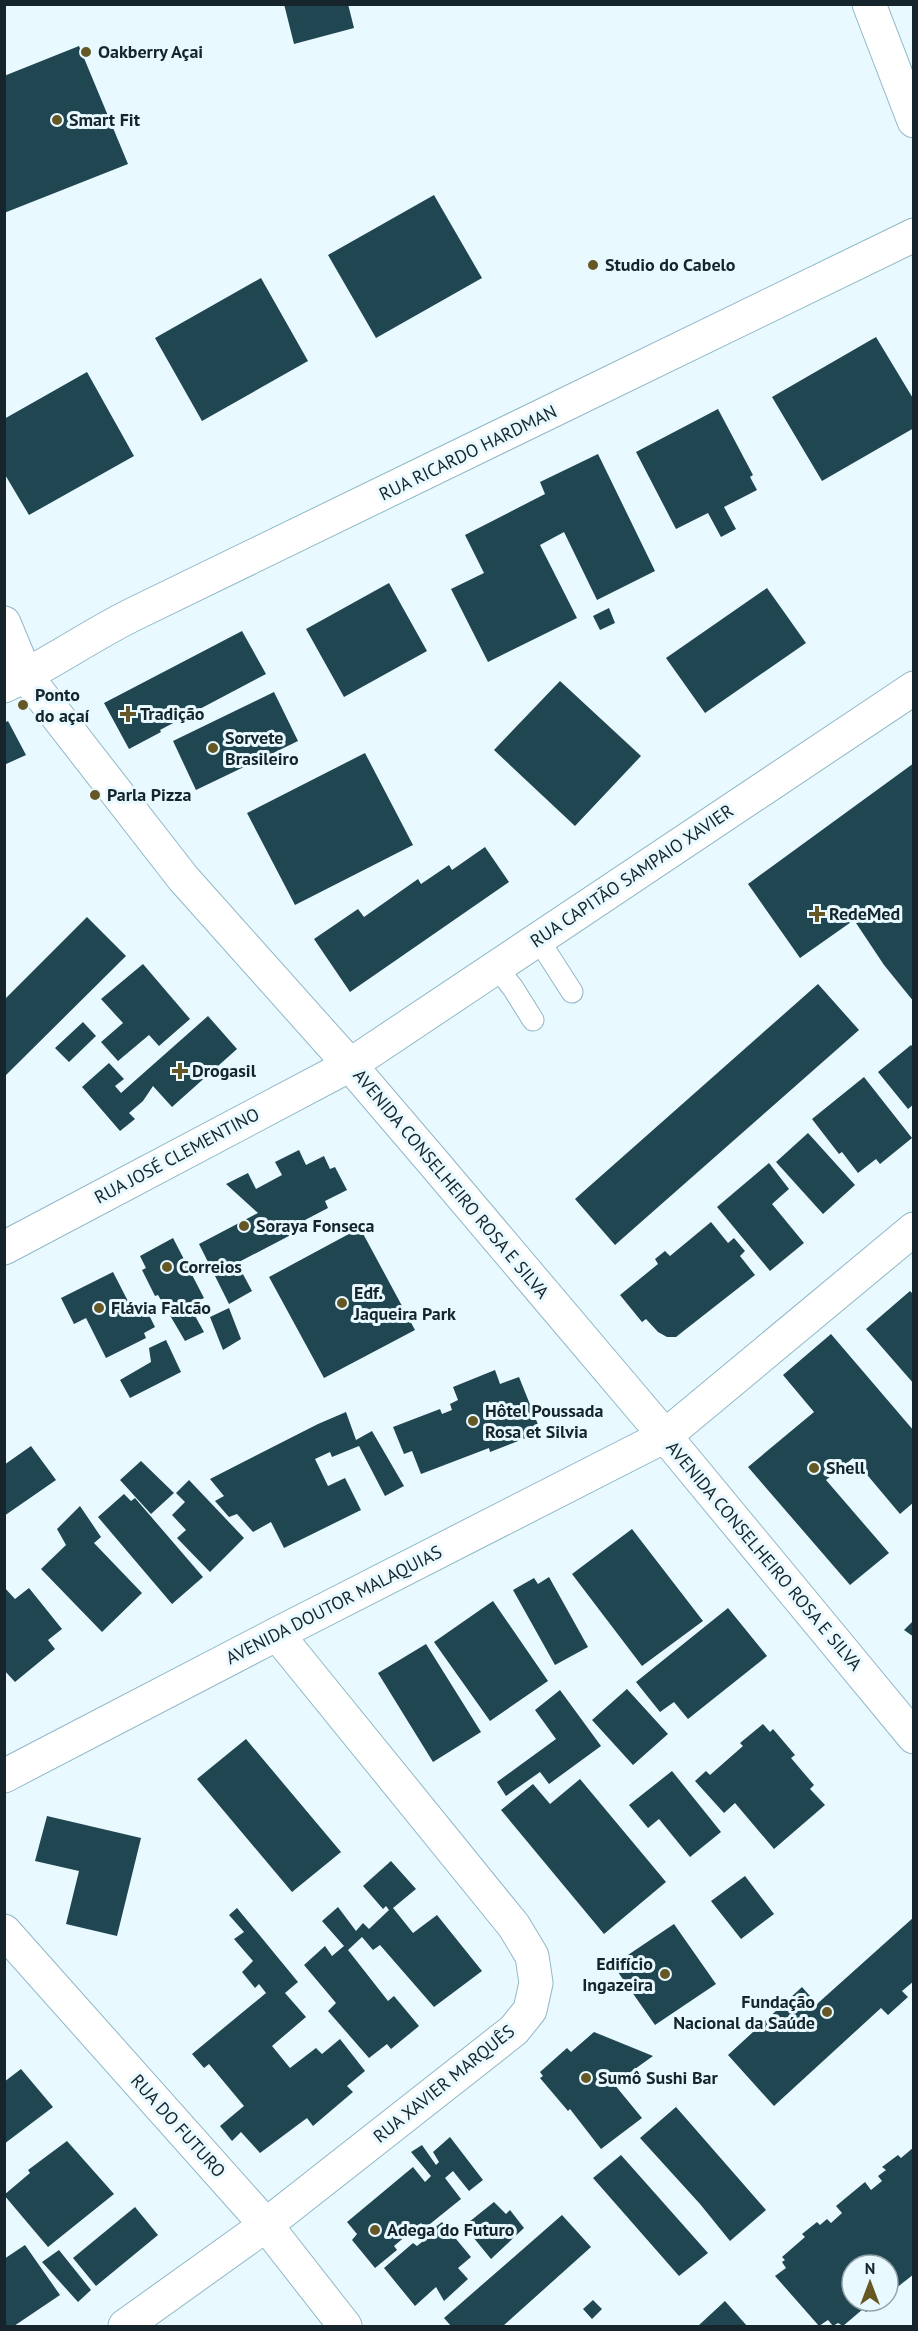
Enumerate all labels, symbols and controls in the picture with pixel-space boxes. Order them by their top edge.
place label: Oakberry Açai [98,40,203,63]
marker: Oakberry Açai [79,45,93,59]
place label: Smart Fit [69,108,141,131]
marker: Smart Fit [50,113,64,127]
place label: Studio do Cabelo [605,253,736,276]
marker: Studio do Cabelo [586,258,600,272]
street label: RUA RICARDO HARDMAN [375,399,560,506]
place label: Ponto do açaí [35,683,90,727]
marker: Ponto do açaí [16,698,30,712]
place label: Tradição [140,702,205,725]
marker: Tradição [121,707,135,721]
place label: Sorvete Brasileiro [225,726,299,770]
marker: Sorvete Brasileiro [206,741,220,755]
place label: Parla Pizza [107,783,191,806]
marker: Parla Pizza [88,788,102,802]
street label: RUA CAPITÃO SAMPAIO XAVIER [526,799,738,952]
place label: RedeMed [829,902,900,925]
marker: RedeMed [810,907,824,921]
place label: Drogasil [192,1059,257,1082]
marker: Drogasil [173,1064,187,1078]
street label: AVENIDA CONSELHEIRO ROSA E SILVA [349,1064,555,1304]
street label: RUA JOSÉ CLEMENTINO [90,1102,263,1209]
place label: Soraya Fonseca [256,1214,375,1237]
marker: Soraya Fonseca [237,1219,251,1233]
place label: Correios [179,1255,242,1278]
marker: Correios [160,1260,174,1274]
place label: Edf. Jaqueira Park [353,1281,456,1325]
place label: Flávia Falcão [111,1296,211,1319]
marker: Edf. Jaqueira Park [335,1296,349,1310]
marker: Flávia Falcão [92,1301,106,1315]
place label: Hôtel Poussada Rosa et Silvia [485,1399,603,1443]
marker: Hôtel Poussada Rosa et Silvia [466,1414,480,1428]
street label: AVENIDA CONSELHEIRO ROSA E SILVA [662,1436,868,1676]
place label: Shell [826,1456,866,1479]
marker: Shell [807,1461,821,1475]
street label: AVENIDA DOUTOR MALAQUIAS [222,1540,446,1669]
place label: Edifício Ingazeira [582,1952,653,1996]
marker: Edifício Ingazeira [658,1967,672,1981]
place label: Fundação Nacional da Saúde [673,1990,815,2034]
marker: Fundação Nacional da Saúde [820,2005,834,2019]
street label: RUA XAVIER MARQUÊS [368,2019,519,2148]
place label: Sumô Sushi Bar [598,2066,719,2089]
street label: RUA DO FUTURO [126,2069,231,2182]
marker: Sumô Sushi Bar [579,2071,593,2085]
place label: Adega do Futuro [387,2218,515,2241]
marker: Adega do Futuro [368,2223,382,2237]
north arrow [840,2253,900,2313]
text: N [865,2258,875,2278]

